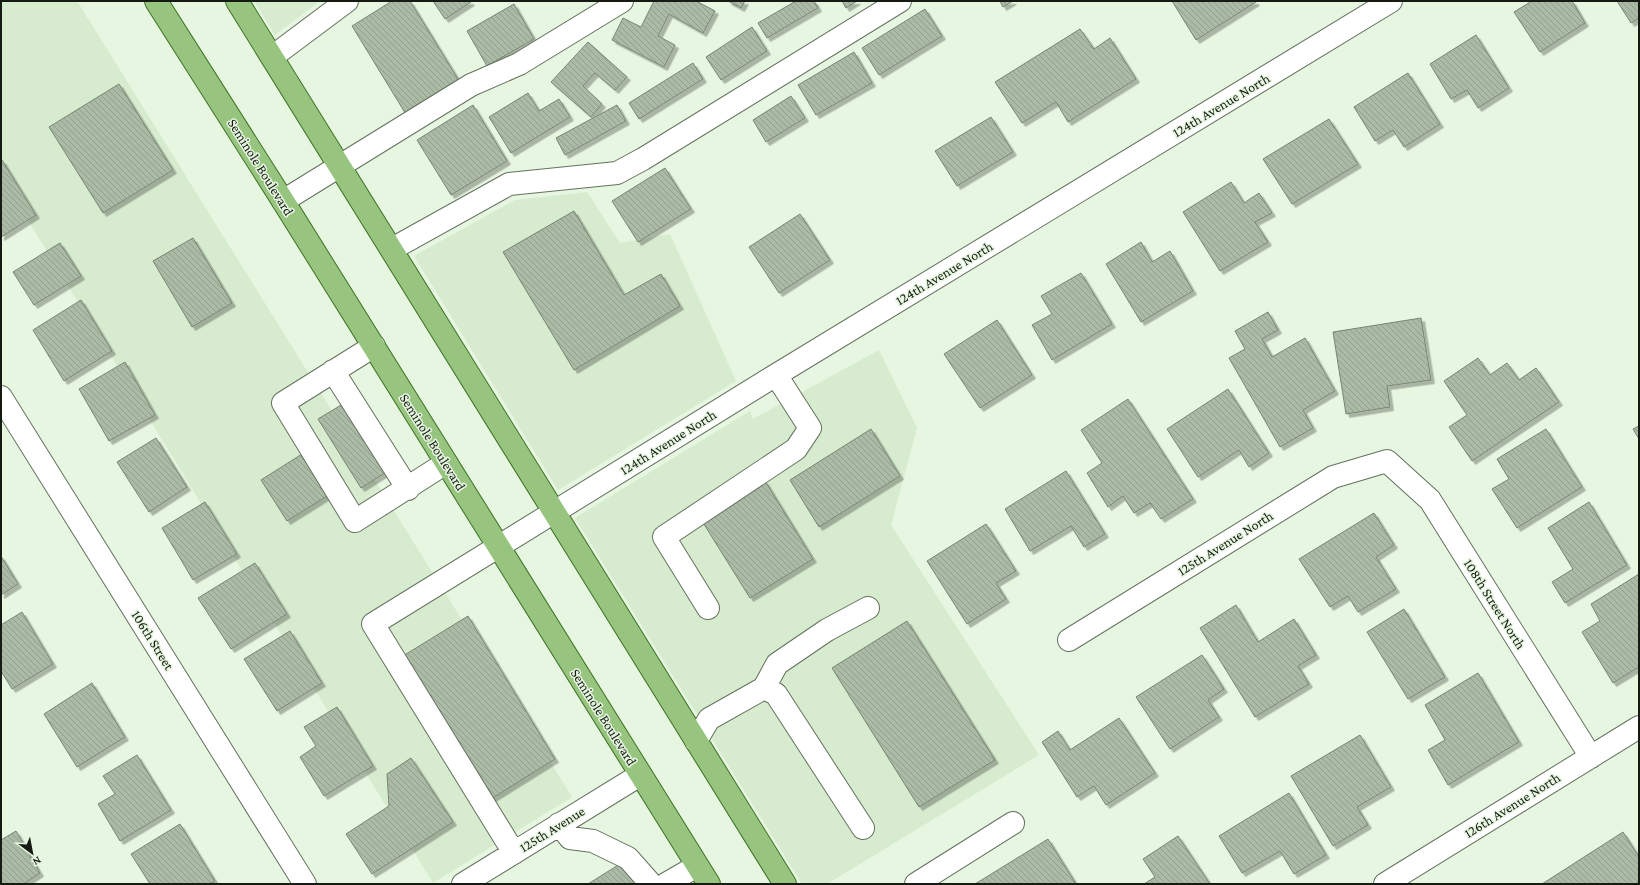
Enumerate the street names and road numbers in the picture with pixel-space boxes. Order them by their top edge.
street label: 124th Avenue North [1170,69,1273,140]
street label: Seminole Boulevard [225,116,298,219]
street label: 124th Avenue North [893,237,996,308]
street label: Seminole Boulevard [397,391,470,494]
street label: 124th Avenue North [617,406,719,478]
street label: 125th Avenue North [1174,507,1276,579]
street label: 108th Street North [1461,556,1529,652]
street label: 106th Street [128,607,178,673]
street label: Seminole Boulevard [568,666,641,769]
street label: 126th Avenue North [1461,769,1563,841]
street label: 125th Avenue [516,803,588,855]

